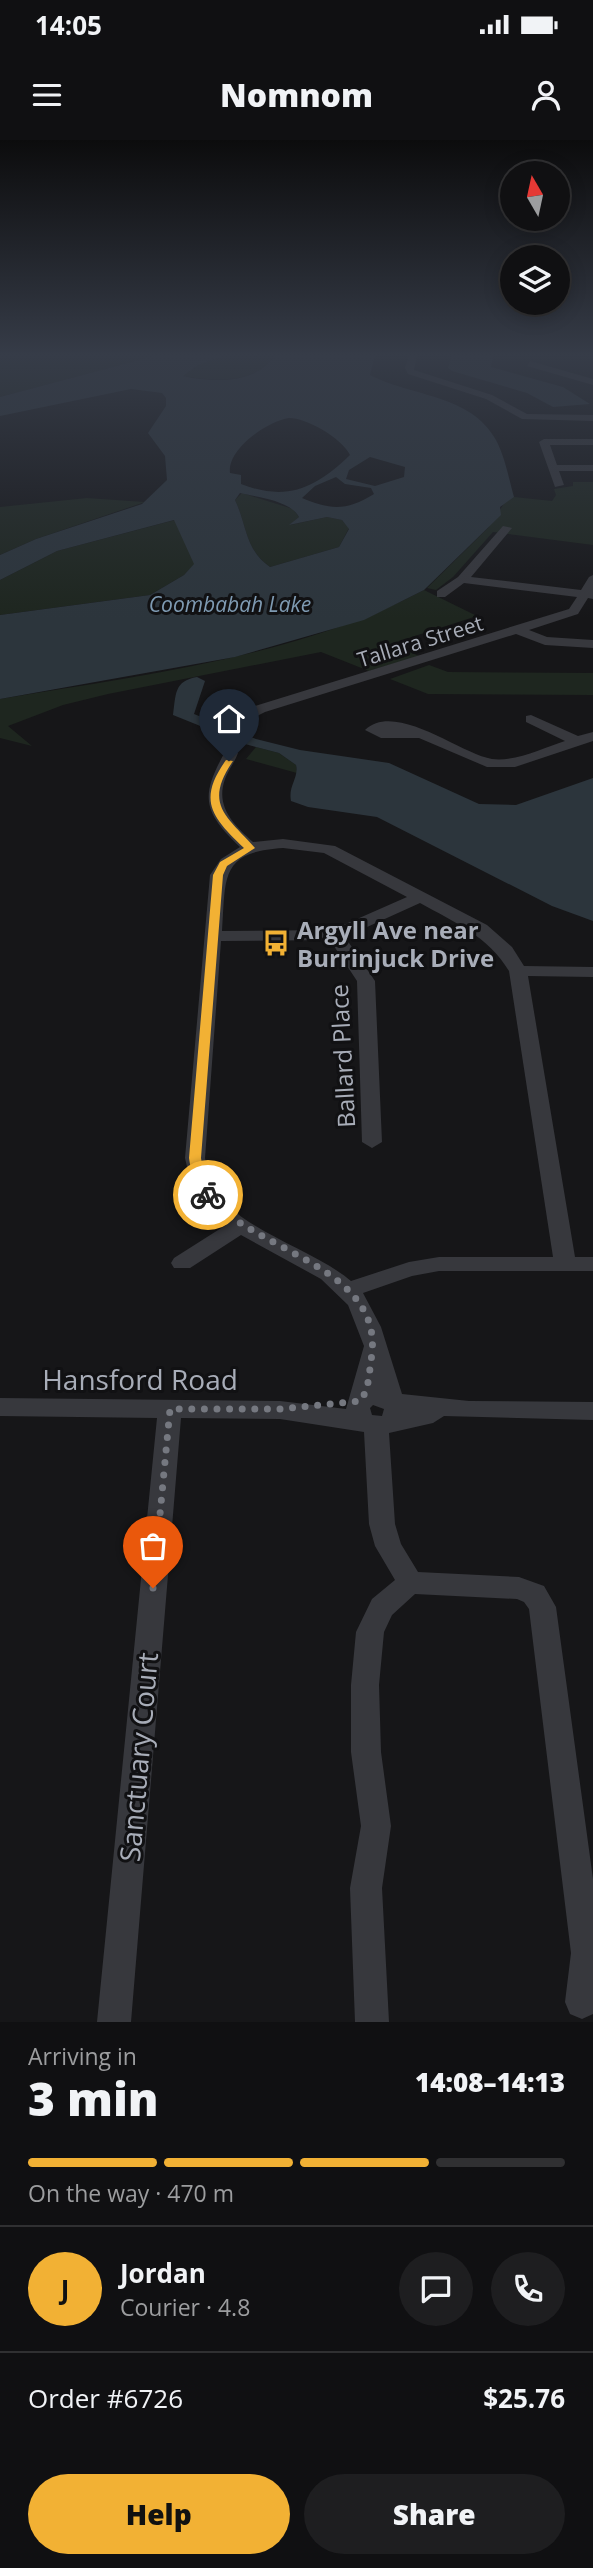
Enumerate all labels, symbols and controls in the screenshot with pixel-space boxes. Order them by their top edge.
text: 14:05 [35,7,102,43]
text: Nomnom [220,73,373,116]
icon: menu [28,76,66,114]
icon: person [527,76,565,114]
north arrow [500,161,570,231]
map controls [500,161,570,315]
button: layers [500,245,570,315]
water label: Coombabah Lake [149,590,311,618]
street label: Tallara Street [354,609,486,673]
pin [199,689,259,761]
icon: home [210,700,248,738]
place label: Argyll Ave near Burrinjuck Drive [297,913,494,974]
bus stop icon: Argyll Ave near Burrinjuck Drive [261,928,291,958]
street label: Ballard Place [322,983,362,1129]
courier [173,1160,243,1230]
icon: bike [189,1176,227,1214]
street label: Hansford Road [42,1360,238,1398]
pin [123,1516,183,1588]
icon: bag [134,1527,172,1565]
street label: Sanctuary Court [110,1651,166,1863]
text: Arriving in [28,2040,137,2072]
text: 14:08–14:13 [415,2064,565,2100]
text: 3 min [28,2067,159,2129]
text: On the way · 470 m [28,2177,234,2209]
button: chat [399,2252,473,2326]
button: phone [491,2252,565,2326]
text: Jordan [120,2255,206,2291]
text: J [61,2271,69,2307]
text: Courier · 4.8 [120,2291,250,2323]
text: Order #6726 [28,2380,183,2416]
text: $25.76 [483,2380,565,2416]
button: Help [28,2474,290,2554]
button: Share [304,2474,565,2554]

